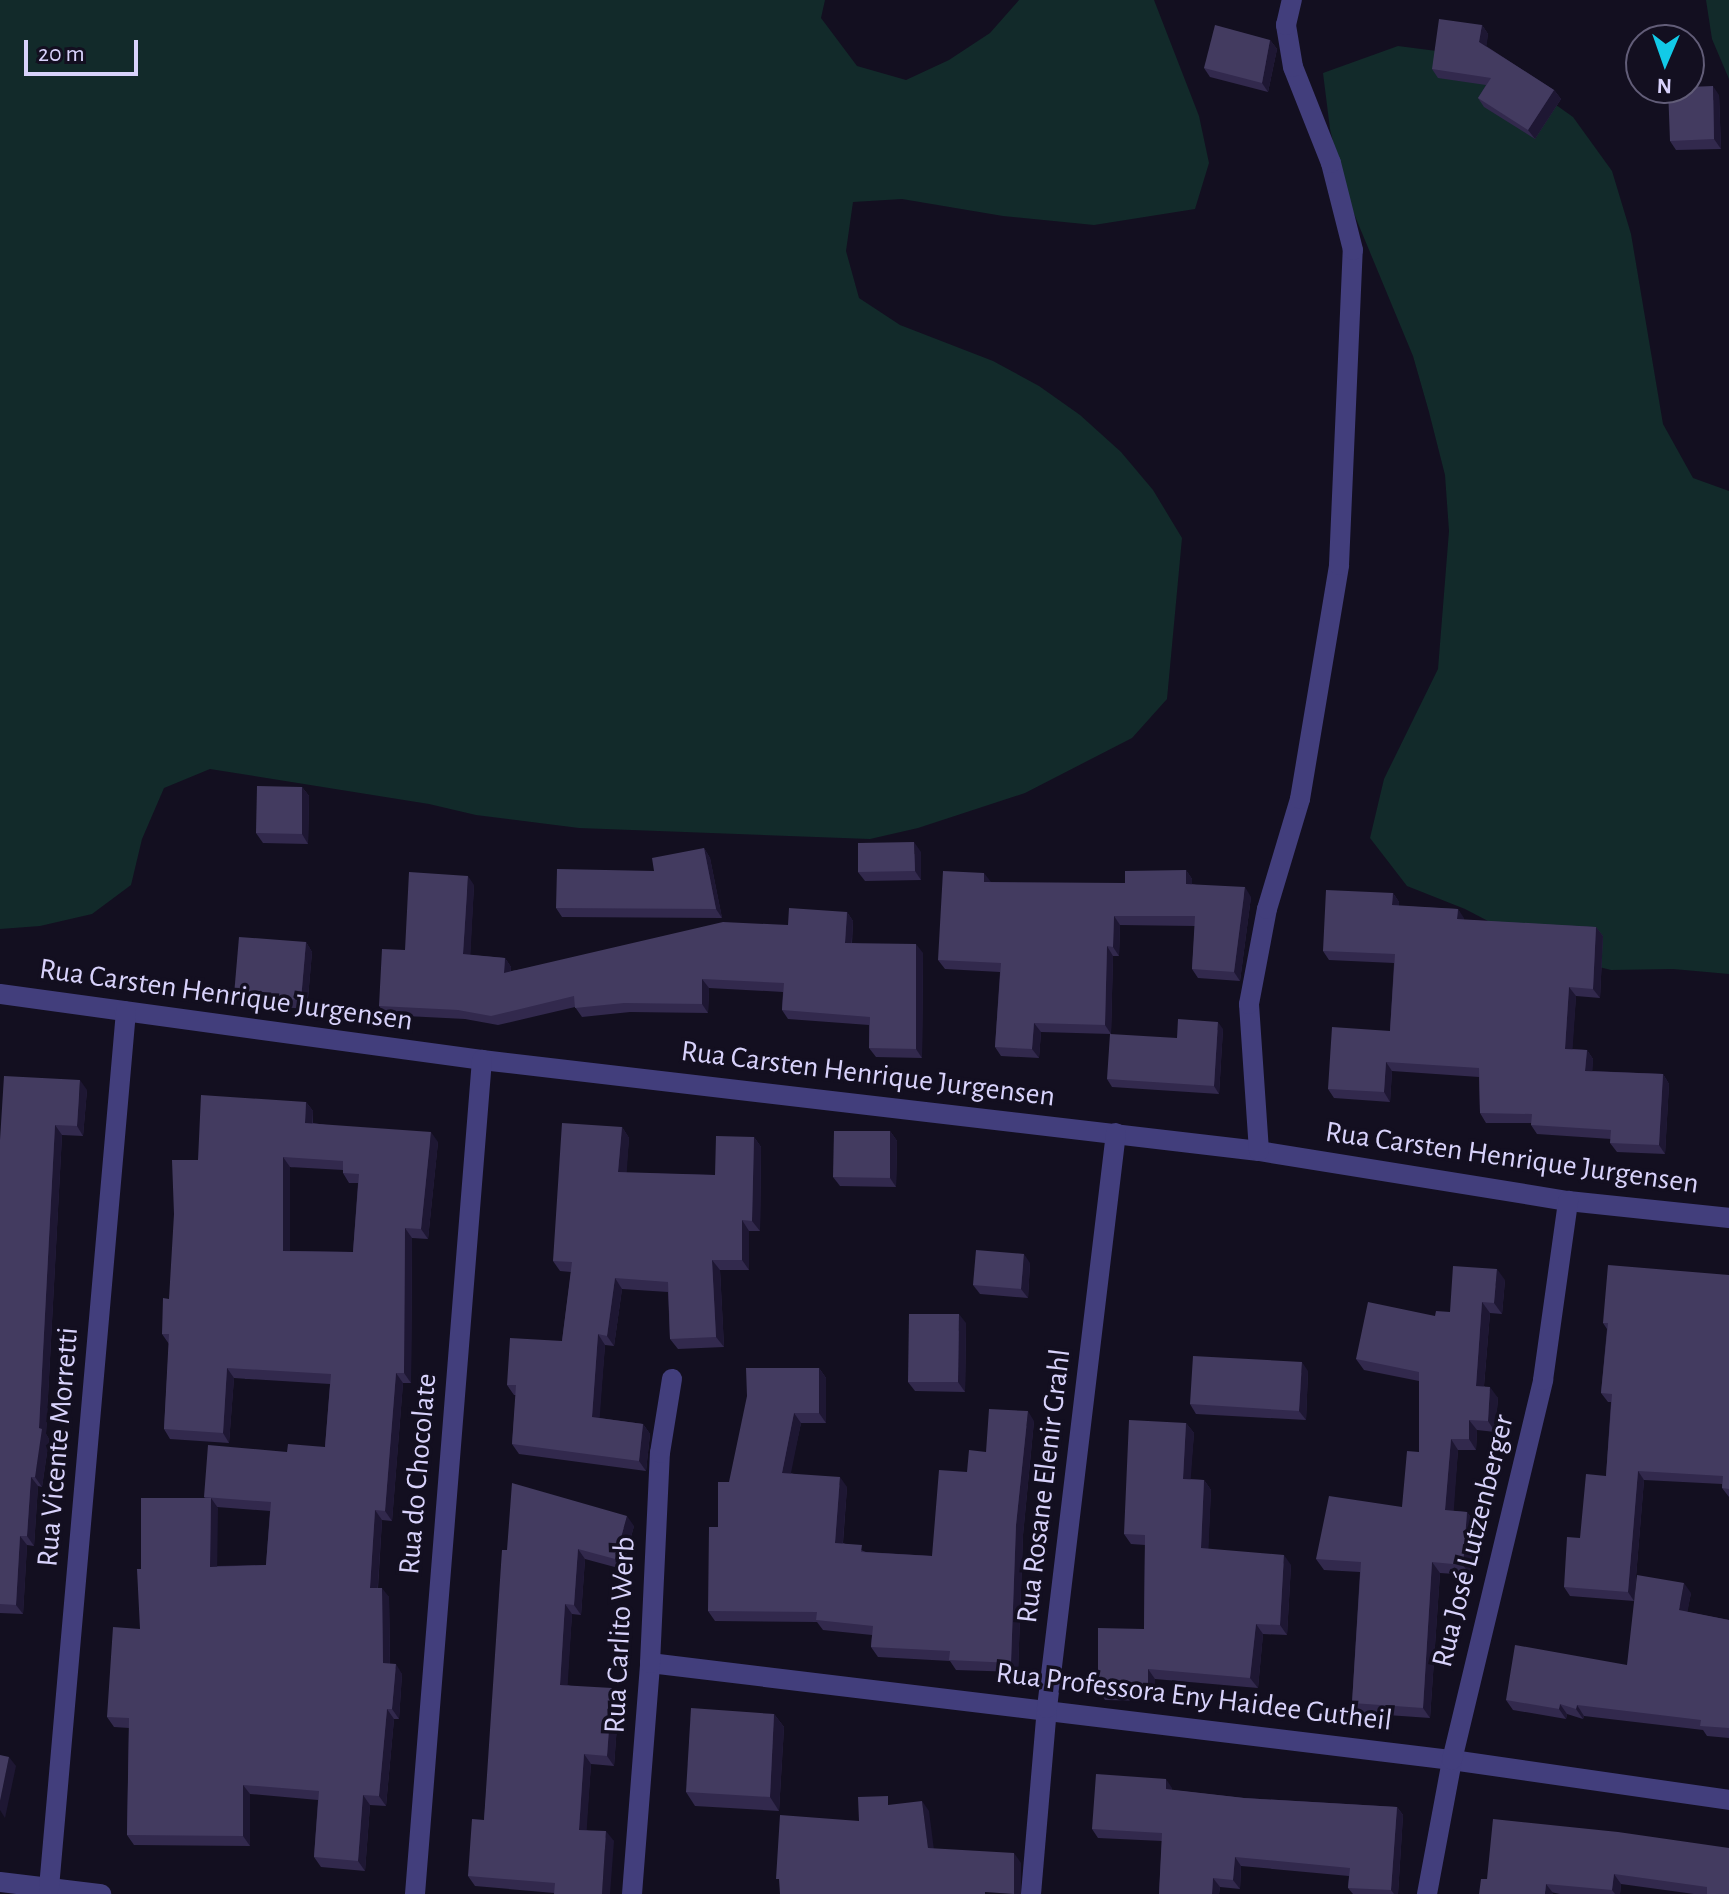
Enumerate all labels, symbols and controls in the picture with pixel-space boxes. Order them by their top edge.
scale bar [28,24,142,74]
north arrow [1625,24,1705,104]
text: 20 m [38,42,85,66]
text: N [1656,75,1672,97]
street label: Rua Carsten Henrique Jurgensen [37,951,415,1039]
street label: Rua Carsten Henrique Jurgensen [679,1033,1057,1115]
street label: Rua Carsten Henrique Jurgensen [1323,1114,1701,1202]
street label: Rua Vicente Morretti [30,1326,86,1568]
street label: Rua Rosane Elenir Grahl [1009,1347,1079,1625]
street label: Rua do Chocolate [391,1372,445,1576]
street label: Rua José Lutzenberger [1424,1411,1522,1671]
street label: Rua Carlito Werb [597,1536,643,1734]
street label: Rua Professora Eny Haidee Gutheil [994,1655,1394,1739]

